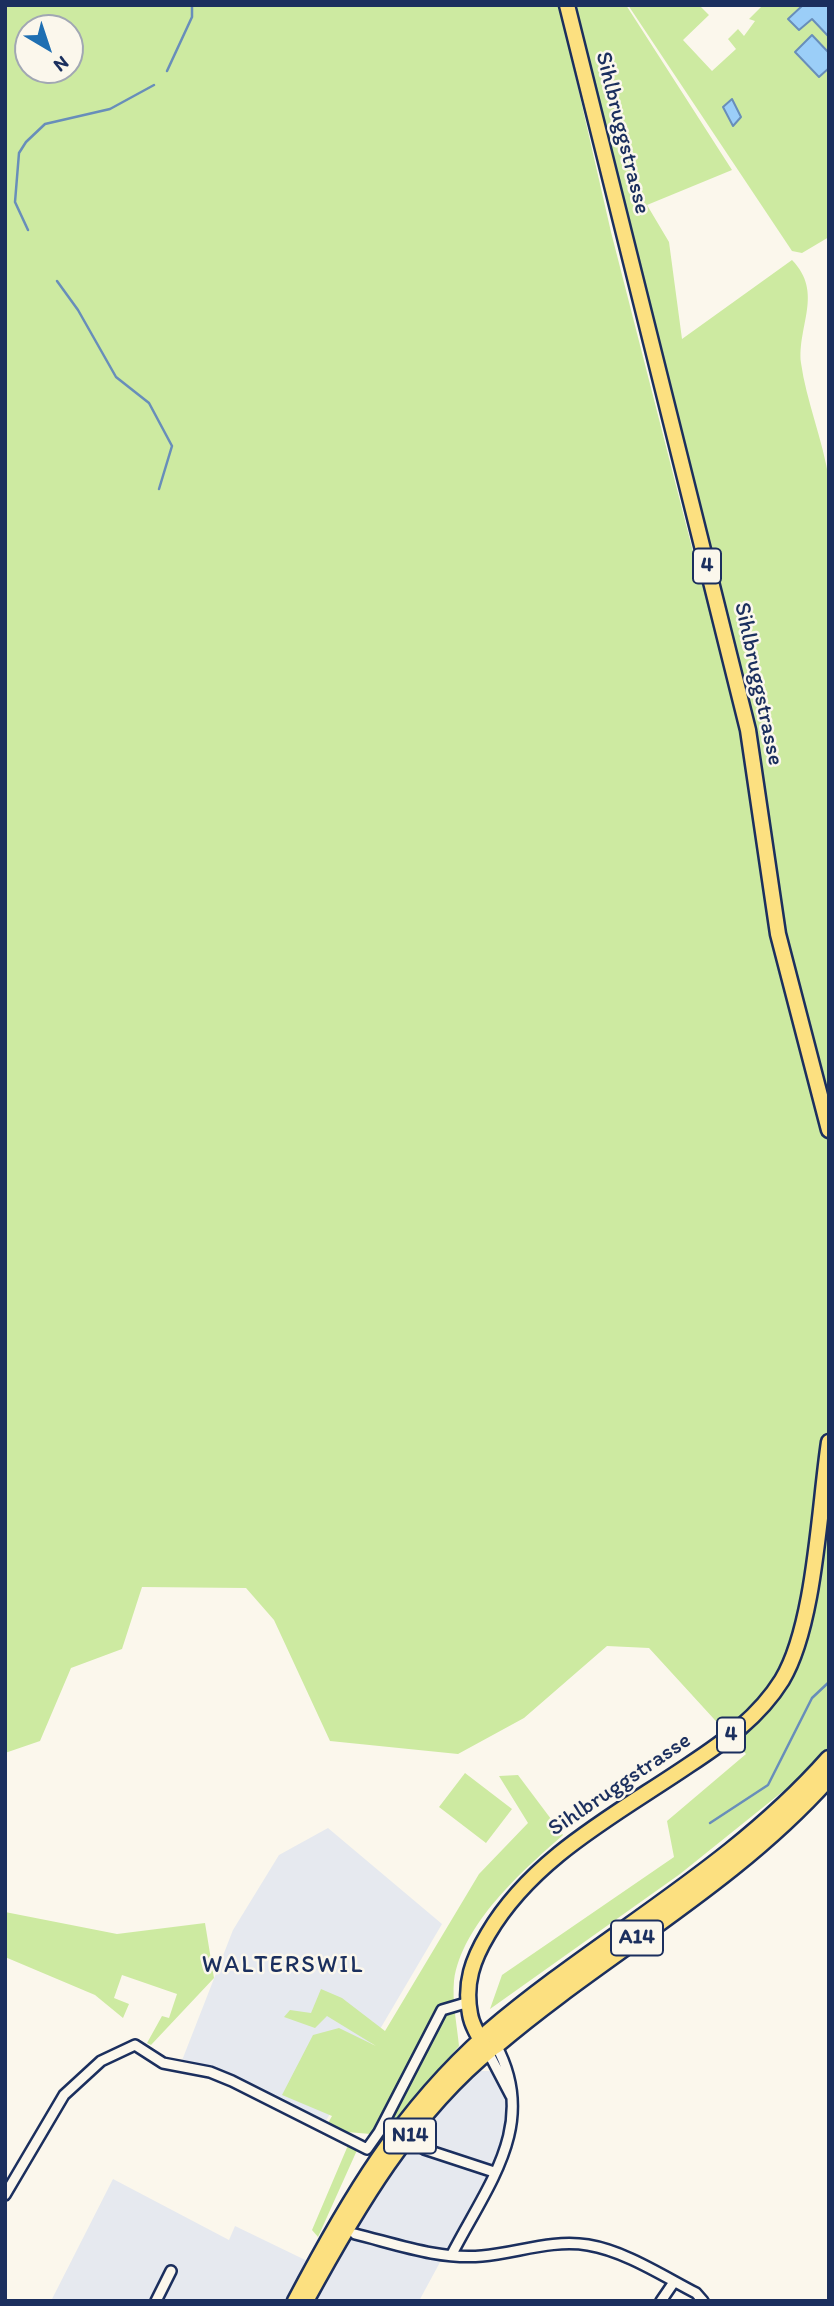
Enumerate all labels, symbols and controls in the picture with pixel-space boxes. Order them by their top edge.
north arrow [14,14,84,84]
street label: Sihlbruggstrasse [589,49,655,217]
text: N [49,51,73,77]
road number: 4 [693,548,721,584]
street label: Sihlbruggstrasse [727,600,789,768]
road number: 4 [717,1718,745,1752]
street label: Sihlbruggstrasse [543,1727,697,1843]
road number: A14 [611,1920,663,1955]
district label: WALTERSWIL [202,1952,364,1980]
road number: N14 [384,2118,436,2154]

